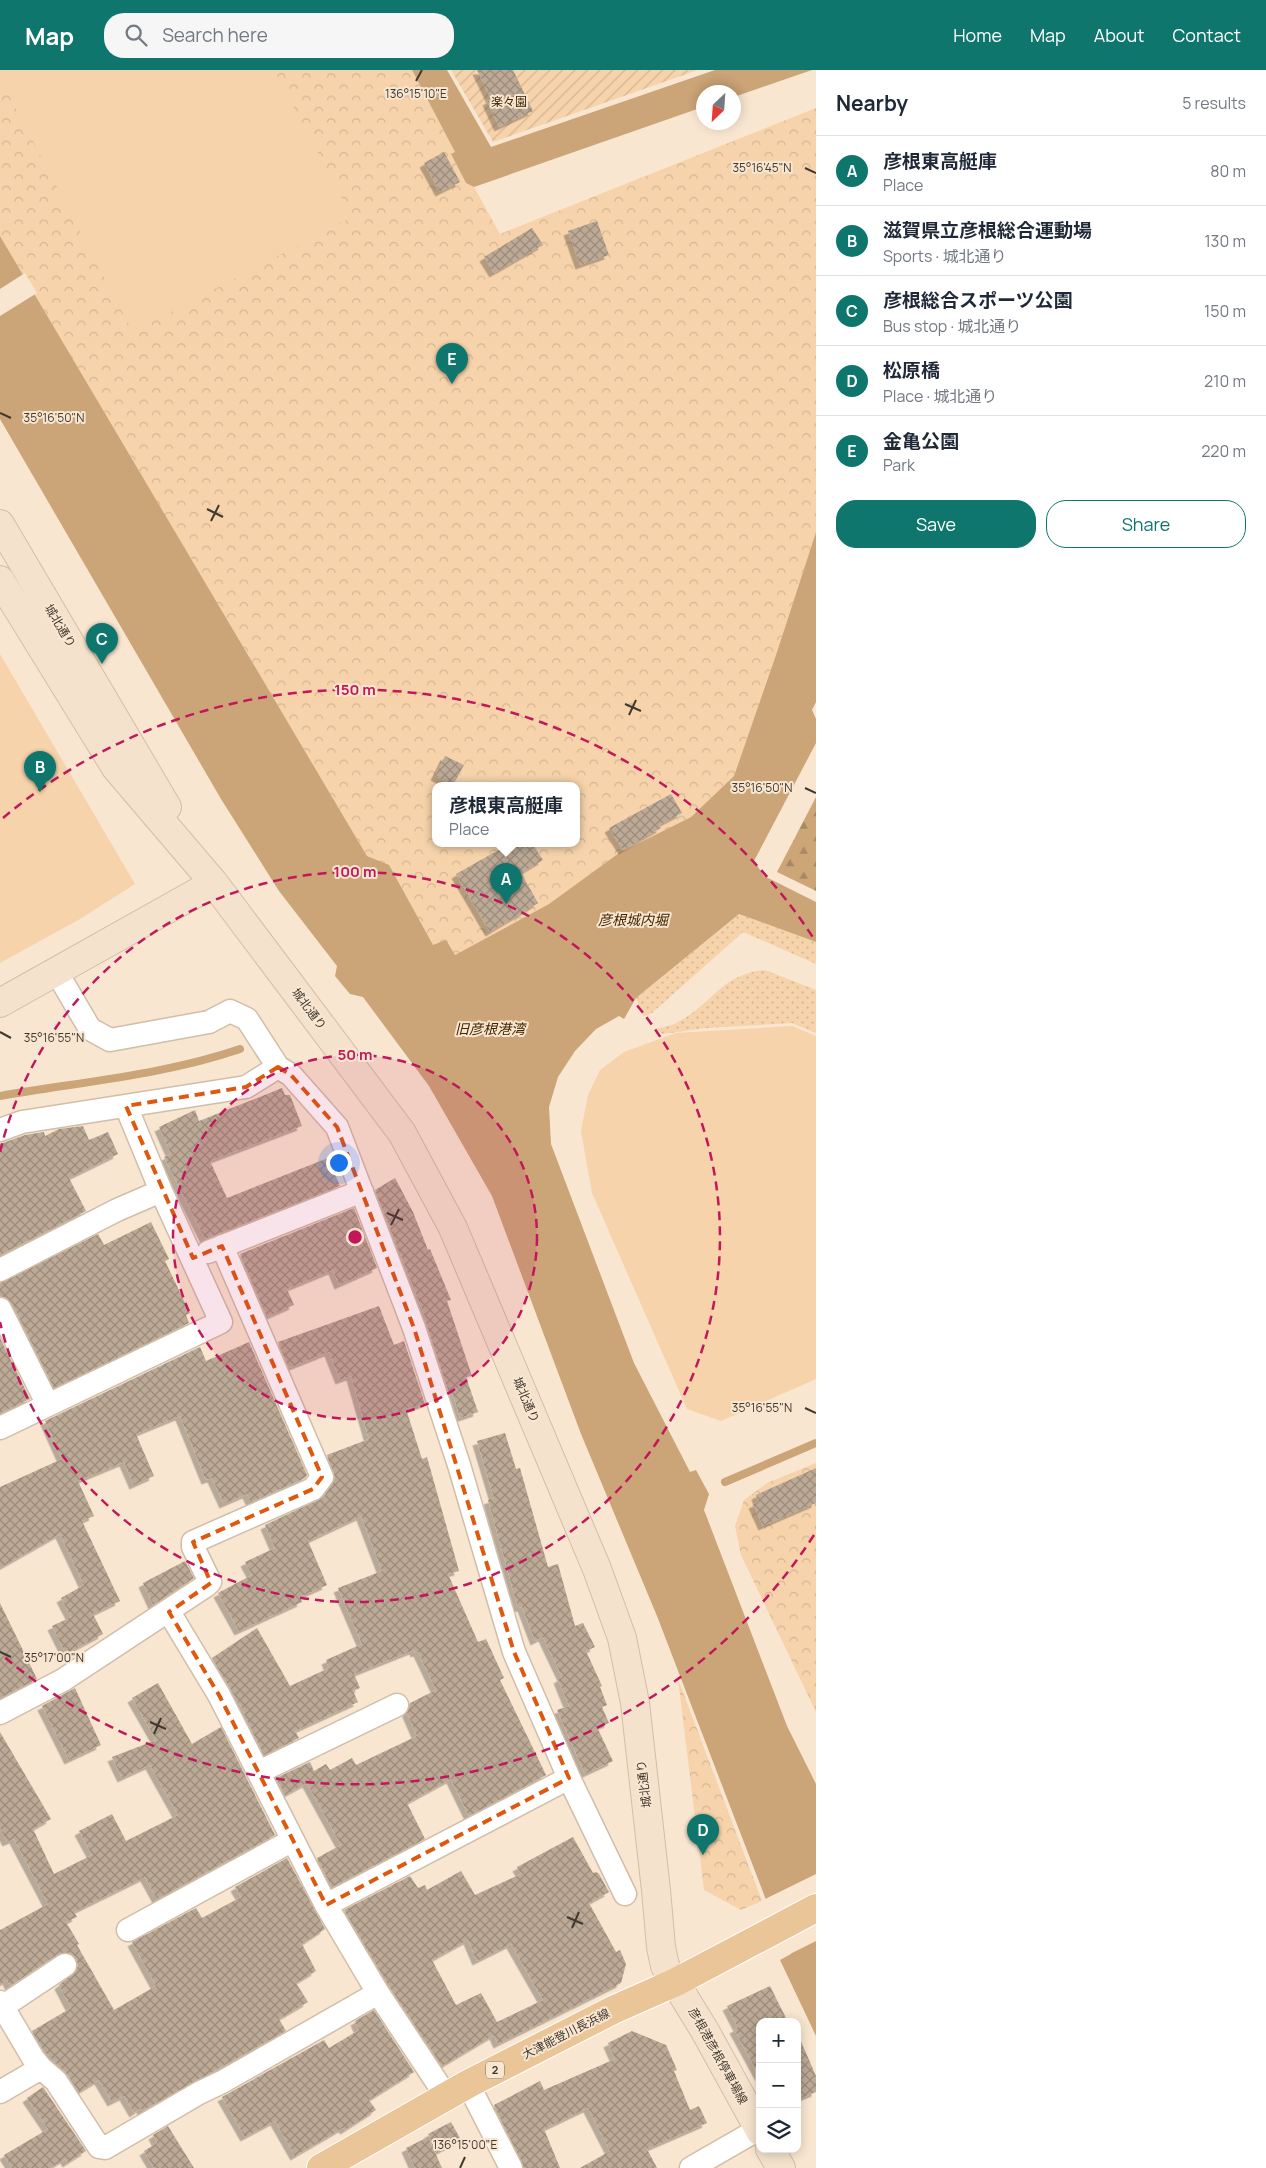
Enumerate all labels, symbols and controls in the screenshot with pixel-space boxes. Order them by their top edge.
search box [104,13,454,58]
text: Map [25,19,74,52]
icon: search [122,21,150,49]
text: Search here [162,22,268,48]
text: Home [953,23,1002,47]
text: Map [1030,23,1066,47]
text: About [1094,23,1144,47]
text: Contact [1172,23,1241,47]
text: 136°15'10"E [385,85,447,102]
north arrow [696,85,741,130]
text: Nearby [836,89,908,117]
text: 5 results [1182,92,1246,114]
park label: 楽々園 [491,93,527,110]
text: 彦根東高艇庫 [883,148,997,174]
text: 35°16'45"N [732,159,792,176]
text: A [847,160,857,182]
text: 80 m [1210,160,1246,182]
text: Place [883,174,923,196]
text: 滋賀県立彦根総合運動場 [883,217,1092,243]
text: B [847,230,857,252]
text: 130 m [1204,230,1246,252]
text: Sports · 城北通り [883,245,1006,267]
text: 彦根総合スポーツ公園 [883,287,1073,313]
text: C [846,300,858,322]
text: 150 m [1204,300,1246,322]
text: Bus stop · 城北通り [883,315,1021,337]
pin: E [436,343,468,384]
text: 松原橋 [883,357,940,383]
text: D [846,370,858,392]
text: 210 m [1204,370,1246,392]
text: Place · 城北通り [883,385,997,407]
text: 35°16'50"N [24,409,84,426]
text: 金亀公園 [883,428,959,454]
text: E [847,440,857,462]
text: 220 m [1201,440,1246,462]
text: Park [883,454,915,476]
button: Save [836,500,1036,548]
button: Share [1046,500,1246,548]
street label: 城北通り [41,601,80,651]
pin: C [86,623,118,664]
text: 150 m [334,679,376,700]
pin: B [24,751,56,792]
text: 35°16'50"N [732,779,792,796]
popup [432,782,580,847]
text: 彦根東高艇庫 [449,792,563,818]
text: Place [449,818,489,840]
text: 100 m [334,861,376,882]
pin: A [490,863,522,904]
water label: 彦根城内堀 [598,910,670,929]
street label: 城北通り [288,984,331,1033]
water label: 旧彦根港湾 [455,1019,527,1038]
text: 35°16'55"N [24,1029,84,1046]
text: 50 m [337,1044,373,1065]
your location [326,1150,352,1176]
centre of rings [346,1228,364,1246]
street label: 城北通り [509,1374,544,1425]
text: 35°16'55"N [732,1399,792,1416]
text: 35°17'00"N [24,1649,84,1666]
street label: 城北通り [632,1759,655,1809]
pin: D [687,1814,719,1855]
street label: 大津能登川長浜線 [519,2004,612,2063]
street label: 彦根港彦根停車場線 [685,2004,752,2107]
map controls [756,2018,801,2153]
button: + [756,2018,801,2063]
road number: 2 [486,2062,504,2078]
button: − [756,2063,801,2108]
button: layers [756,2108,801,2153]
text: 136°15'00"E [433,2136,497,2153]

